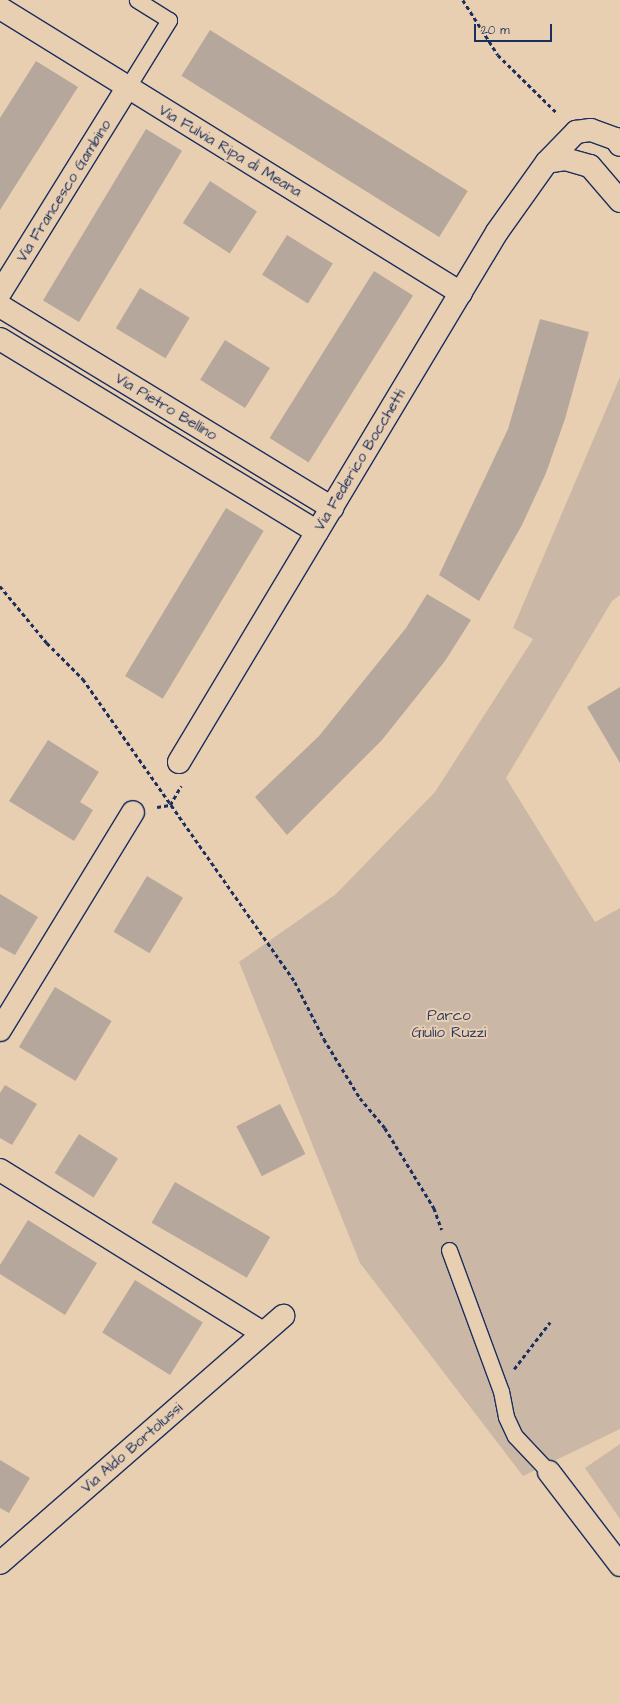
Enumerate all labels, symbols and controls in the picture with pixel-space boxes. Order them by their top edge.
scale bar [476,16,554,42]
text: 20 m [481,22,510,39]
street label: Via Fulvia Ripa di Meana [155,101,305,201]
street label: Via Francesco Gambino [13,116,115,266]
street label: Via Pietro Bellino [112,369,220,445]
street label: Via Federico Bocchetti [311,386,409,534]
park label: Parco Giulio Ruzzi [412,1006,486,1041]
street label: Via Aldo Bortolussi [78,1399,186,1497]

